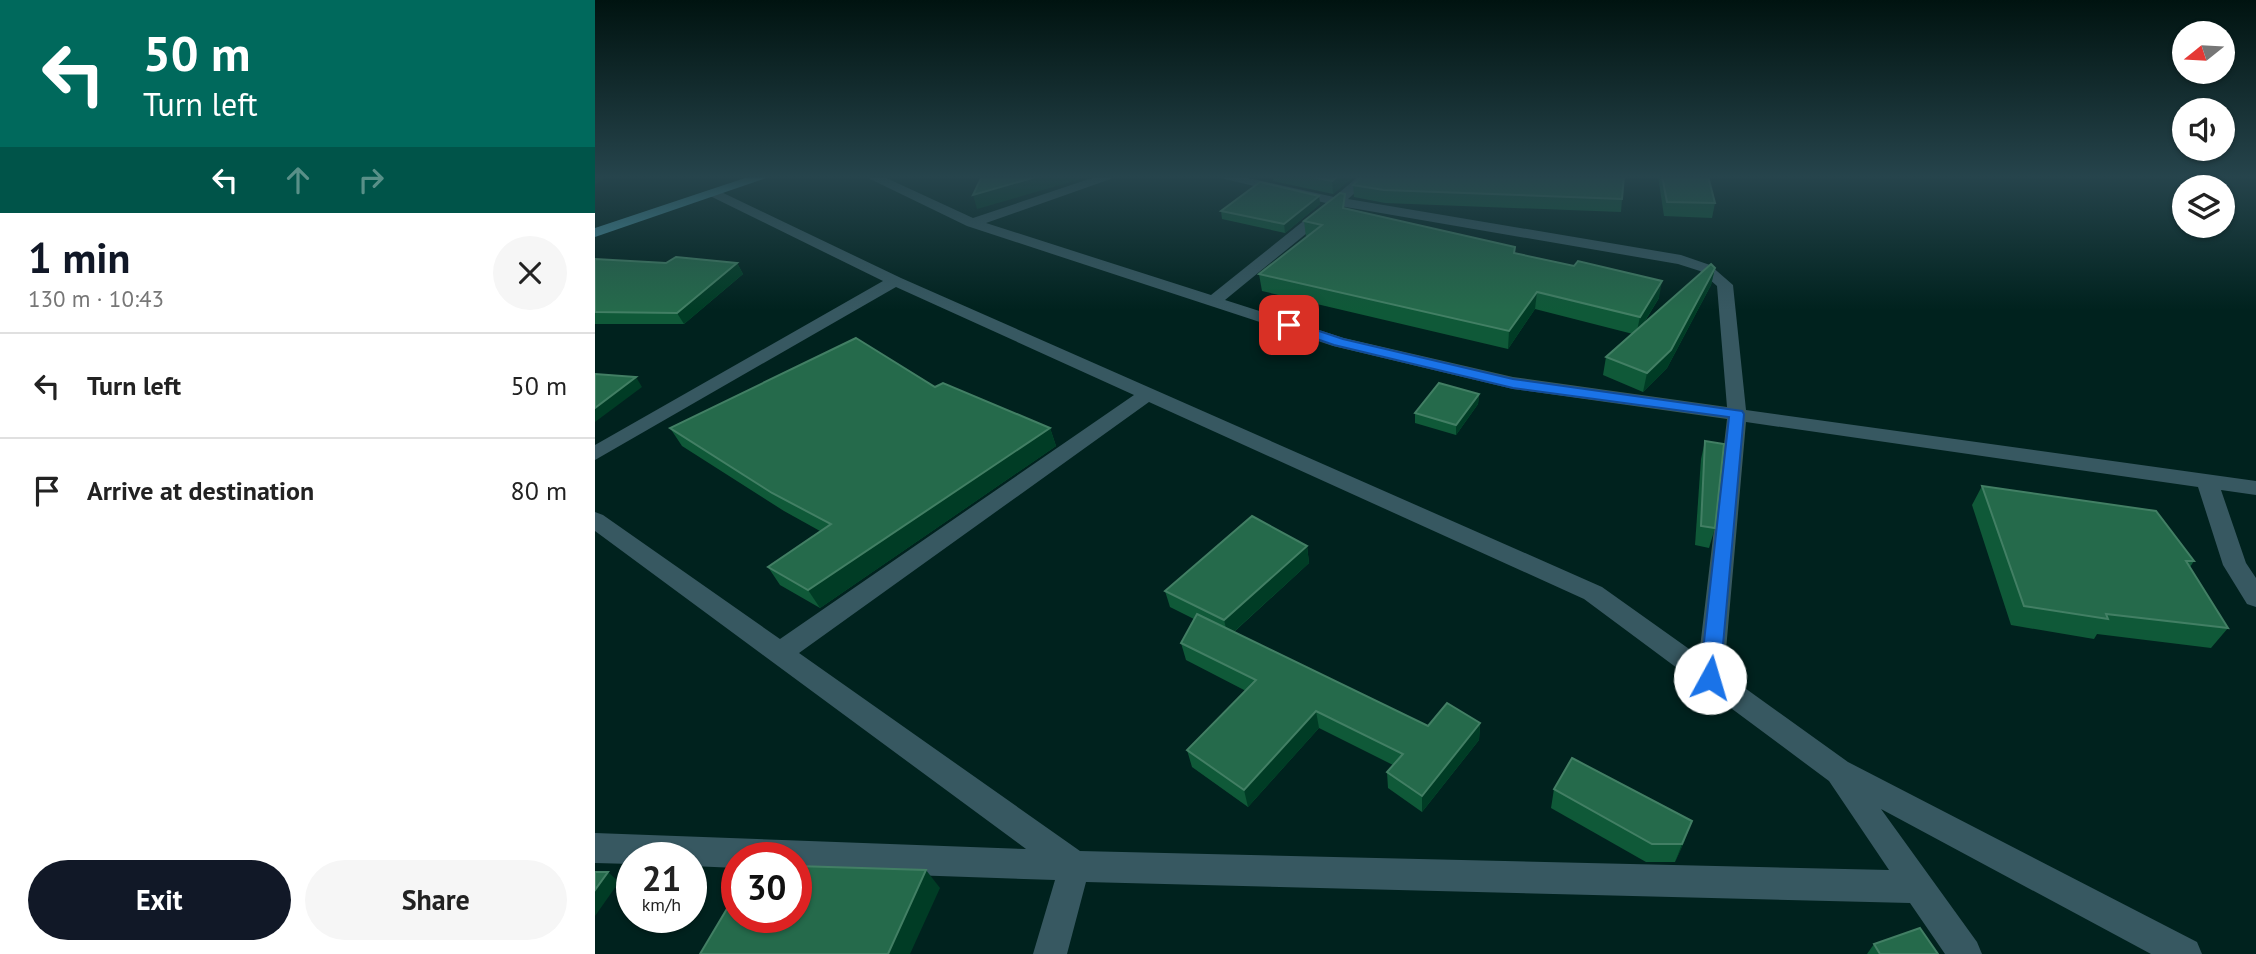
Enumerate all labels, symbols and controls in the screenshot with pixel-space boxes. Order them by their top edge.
text: 50 m [143,21,250,85]
north arrow [2172,21,2235,84]
map controls [2172,21,2235,238]
icon: left [28,28,119,119]
text: Turn left [143,83,258,125]
button: sound [2172,98,2235,161]
icon: left [206,161,244,199]
icon: ahead [279,161,317,199]
icon: right [352,161,390,199]
button: layers [2172,175,2235,238]
text: 1 min [28,230,130,285]
button: close [493,236,567,310]
text: 130 m · 10:43 [28,284,164,313]
pin [1259,295,1319,355]
icon: arrive [1270,306,1308,344]
icon: left [28,367,66,405]
text: Turn left [87,369,181,402]
text: 50 m [511,369,567,402]
icon: arrive [28,472,66,510]
text: Arrive at destination [87,474,314,507]
text: 80 m [511,474,567,507]
position arrow [1673,641,1747,715]
speed limit sign: 30 [721,842,812,933]
text: 21 [642,855,681,901]
button: Exit [28,860,291,940]
button: Share [305,860,567,940]
text: km/h [642,893,681,916]

